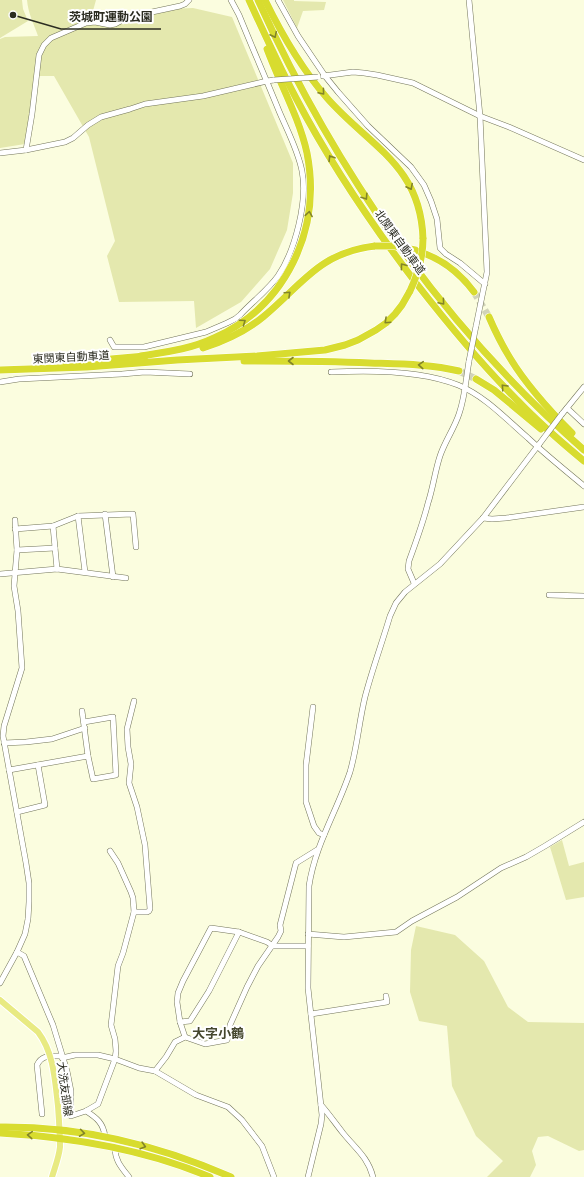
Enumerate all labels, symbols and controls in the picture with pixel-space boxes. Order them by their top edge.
callout: 茨城町運動公園 [61,5,161,29]
text: 茨城町運動公園 [69,10,153,24]
one-way arrow [269,31,277,39]
one-way arrow [318,88,325,95]
one-way arrow [328,155,335,162]
one-way arrow [406,182,413,190]
one-way arrow [360,193,367,200]
street label: 北関東自動車道 [372,207,427,277]
one-way arrow [304,211,313,217]
one-way arrow [400,263,408,270]
one-way arrow [283,291,291,298]
one-way arrow [438,297,445,305]
one-way arrow [384,317,391,324]
one-way arrow [239,319,246,327]
street label: 東関東自動車道 [32,349,110,366]
one-way arrow [288,357,294,365]
one-way arrow [418,361,424,369]
one-way arrow [502,384,509,392]
district label: 大字小鶴 [192,1026,244,1041]
street label: 大洗友部線 [54,1061,75,1117]
one-way arrow [79,1128,85,1137]
one-way arrow [27,1130,33,1139]
one-way arrow [139,1141,146,1149]

